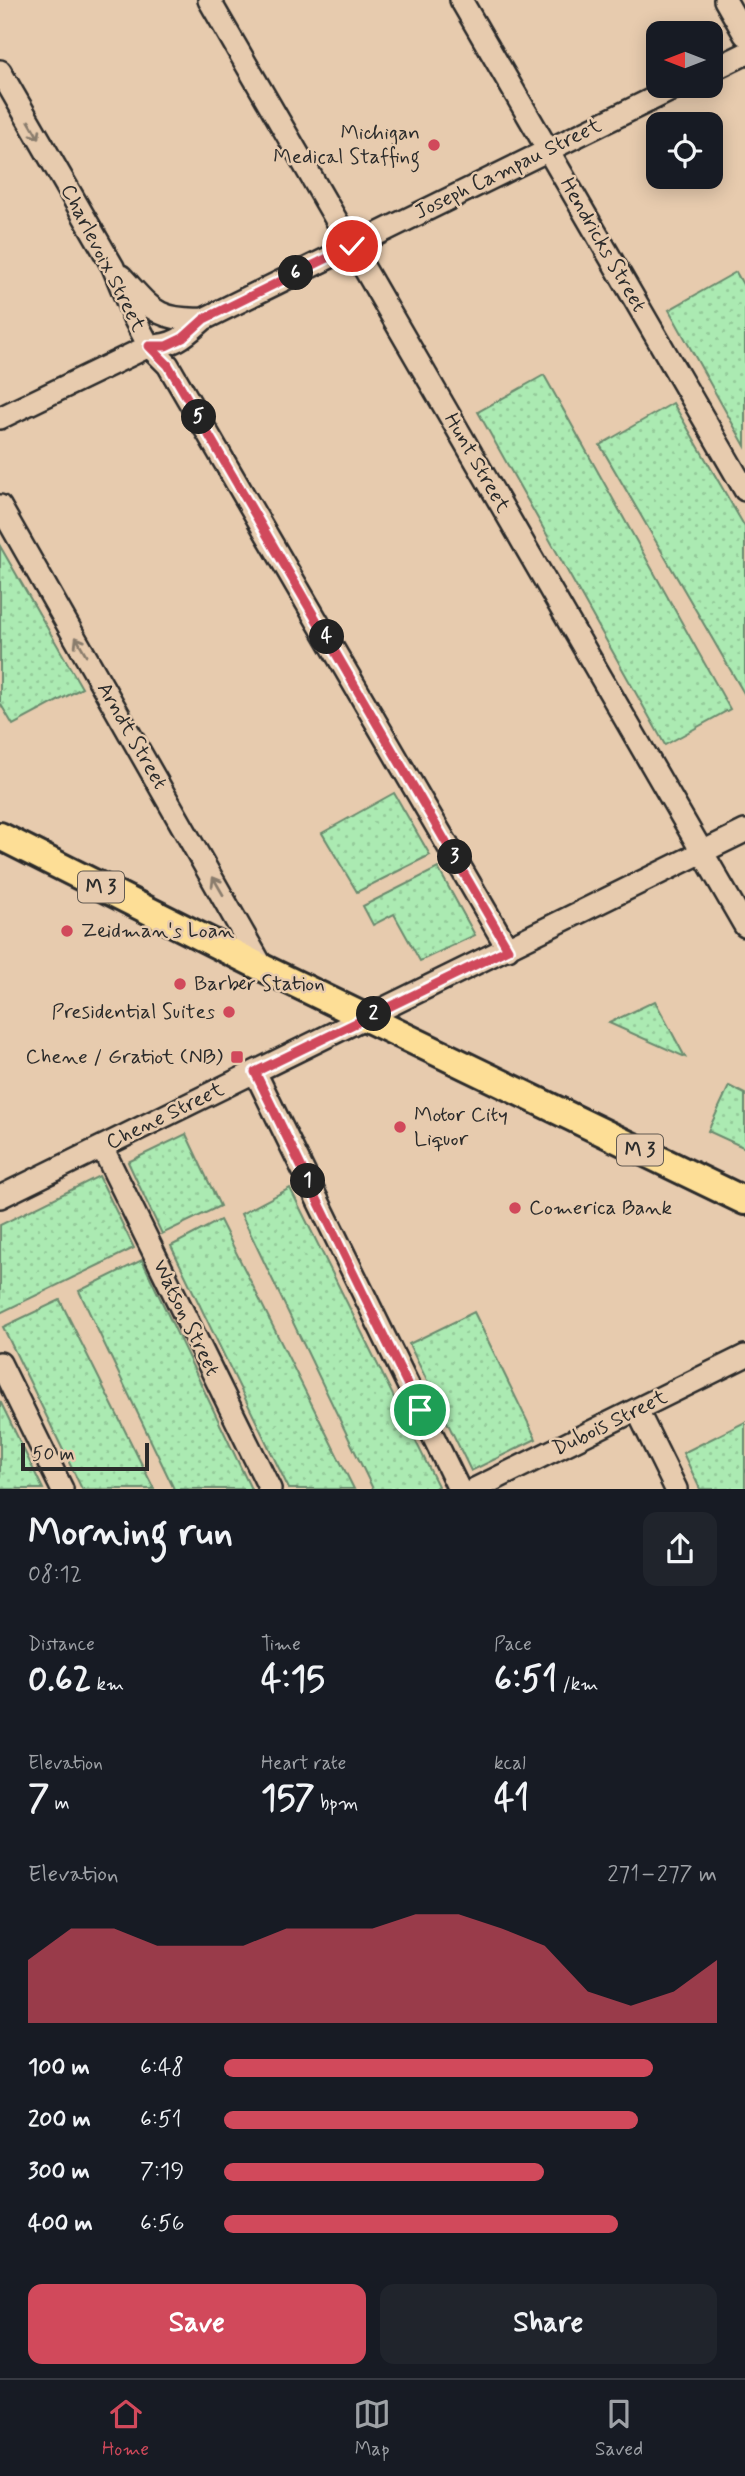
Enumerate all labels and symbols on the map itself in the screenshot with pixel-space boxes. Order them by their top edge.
north arrow [646,21,723,98]
street label: Joseph Campau Street [410,111,607,226]
one-way arrow [28,119,41,140]
place label: Michigan Medical Staffing [273,119,420,173]
marker: Michigan Medical Staffing [426,137,442,153]
street label: Hendricks Street [553,173,653,318]
street label: Charlevoix Street [54,179,153,337]
pin [322,216,382,276]
pin: 6 [278,256,314,290]
pin: 5 [182,400,216,434]
street label: Hunt Street [437,408,517,519]
pin: 4 [310,620,344,654]
one-way arrow [74,637,88,657]
street label: Arndt Street [90,677,174,795]
pin: 3 [438,840,472,874]
road number: M 3 [78,872,124,902]
one-way arrow [211,877,225,897]
place label: Zeidman's Loan [81,917,235,945]
marker: Zeidman's Loan [59,923,75,939]
place label: Barber Station [194,970,325,998]
marker: Barber Station [172,976,188,992]
pin: 2 [356,996,392,1032]
place label: Presidential Suites [51,998,215,1026]
marker: Presidential Suites [221,1004,237,1020]
place label: Chene / Gratiot (NB) [25,1043,224,1071]
marker: Chene / Gratiot (NB) [229,1049,245,1065]
street label: Chene Street [101,1075,229,1157]
place label: Motor City Liquor [414,1101,508,1153]
marker: Motor City Liquor [392,1119,408,1135]
road number: M 3 [617,1134,663,1166]
pin: 1 [290,1164,326,1198]
place label: Comerica Bank [529,1194,672,1222]
marker: Comerica Bank [507,1200,523,1216]
street label: Watson Street [146,1255,226,1381]
pin [390,1380,450,1440]
street label: Dubois Street [548,1383,673,1463]
scale bar [21,1440,149,1472]

